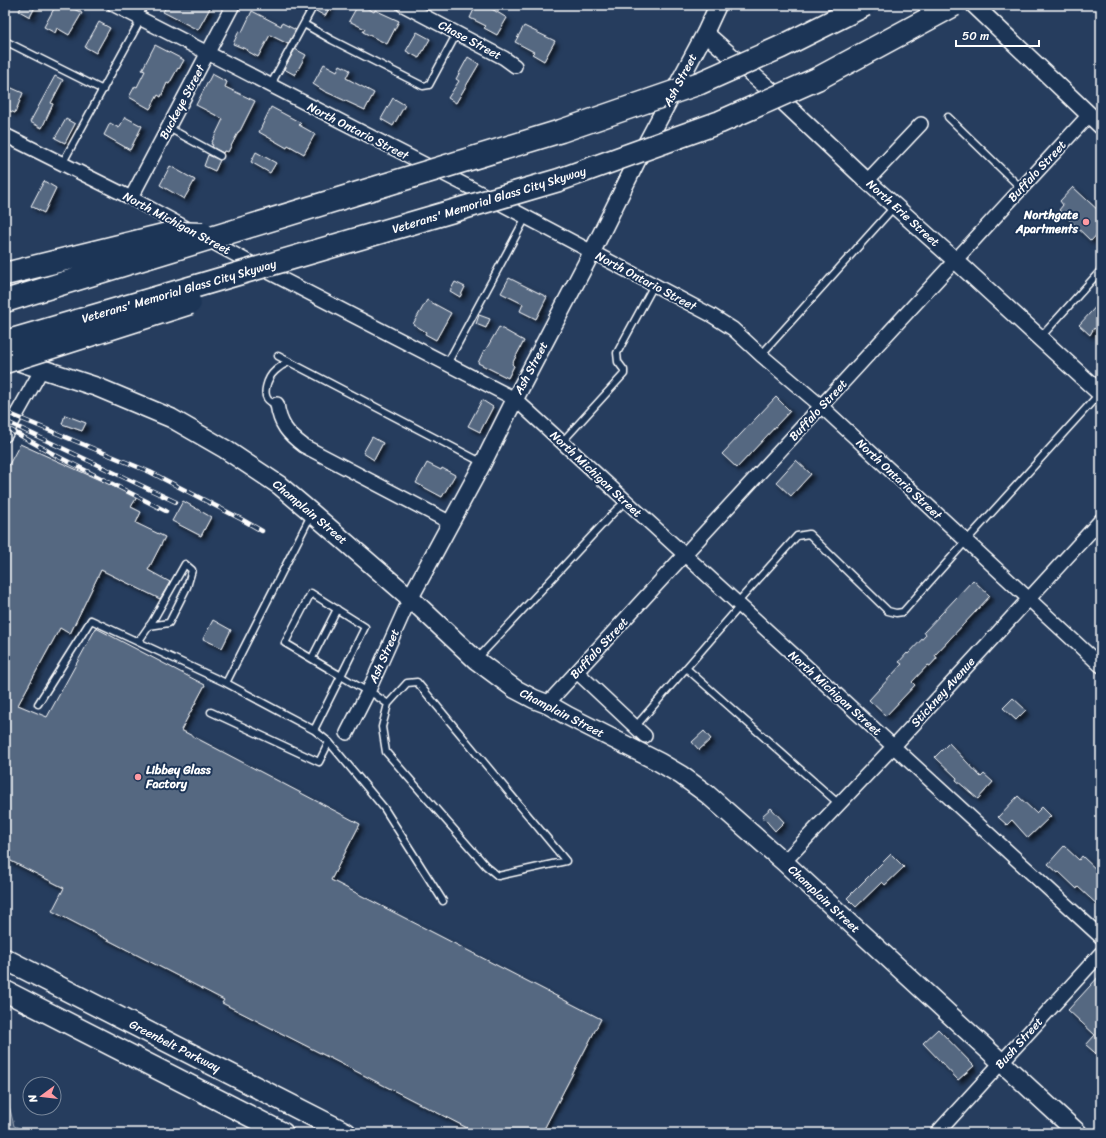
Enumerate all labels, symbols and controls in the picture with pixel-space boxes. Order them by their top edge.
street label: Chase Street [434,14,506,66]
scale bar [956,22,1039,48]
text: 50 m [962,25,989,47]
street label: Ash Street [656,49,703,112]
street label: Buckeye Street [153,59,212,144]
street label: North Ontario Street [303,96,414,167]
street label: Buffalo Street [1002,135,1072,207]
street label: Veterans' Memorial Glass City Skyway [389,160,589,240]
street label: North Erie Street [861,174,945,252]
street label: North Michigan Street [119,185,235,261]
place label: Northgate Apartments [1015,204,1078,240]
marker: Northgate Apartments [1081,217,1091,227]
street label: North Ontario Street [592,245,701,317]
street label: Veterans' Memorial Glass City Skyway [79,252,280,329]
street label: Ash Street [507,337,554,400]
street label: Buffalo Street [783,374,853,446]
street label: North Michigan Street [545,425,647,523]
street label: North Ontario Street [851,433,948,526]
street label: Champlain Street [267,474,353,550]
street label: Buffalo Street [564,612,634,684]
street label: Ash Street [362,625,406,688]
street label: North Michigan Street [783,645,887,741]
street label: Stickney Avenue [905,652,981,732]
street label: Champlain Street [516,682,608,744]
place label: Libbey Glass Factory [145,759,212,795]
marker: Libbey Glass Factory [133,772,143,782]
street label: Champlain Street [783,859,865,939]
street label: Bush Street [989,1012,1049,1074]
street label: Greenbelt Parkway [125,1013,225,1079]
north arrow [22,1076,62,1116]
text: N [23,1092,43,1106]

